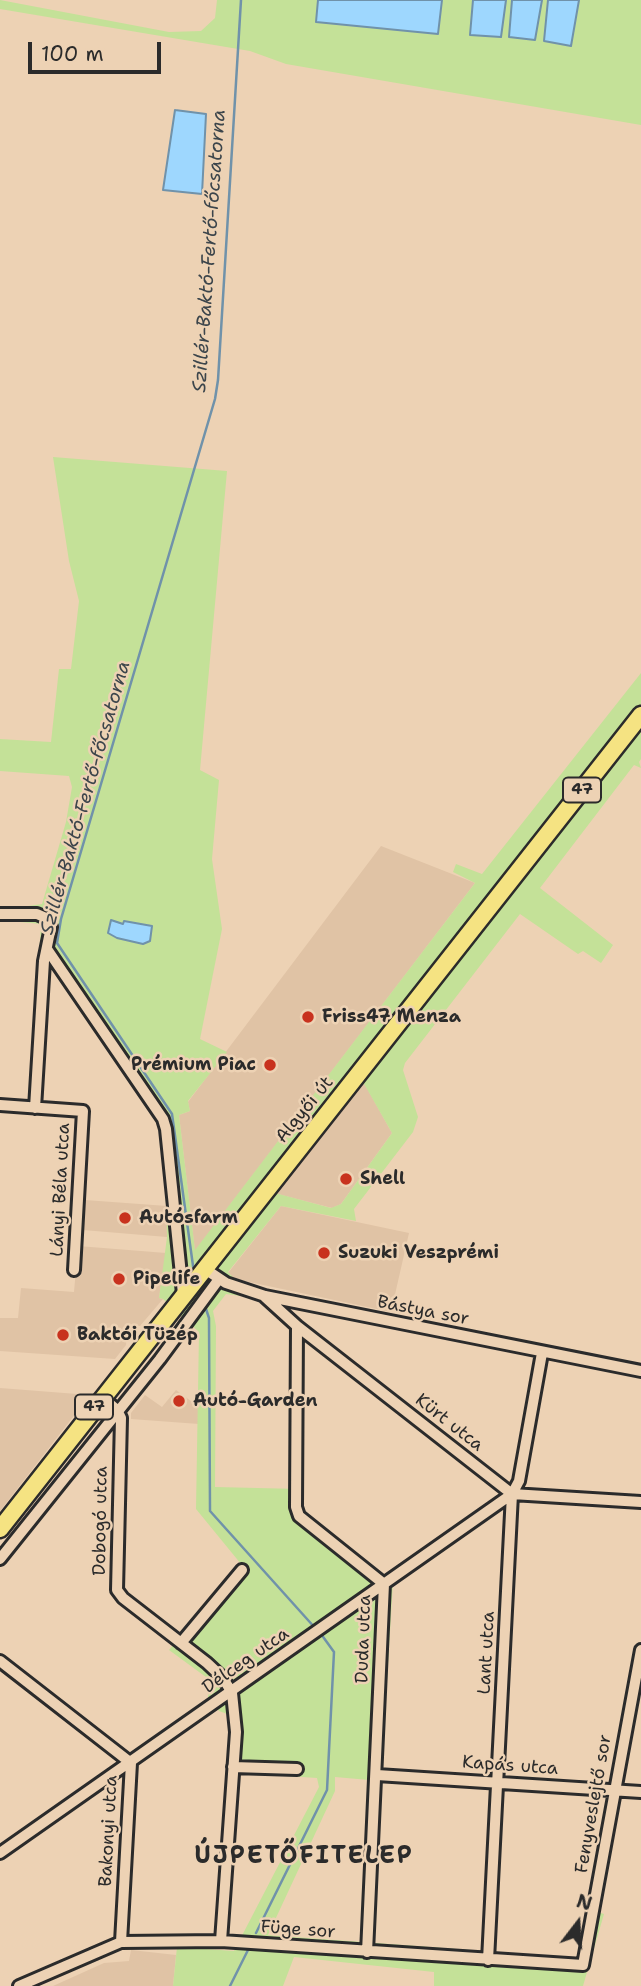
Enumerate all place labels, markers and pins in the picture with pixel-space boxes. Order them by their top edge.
place label: Friss47 Menza [322,1006,461,1028]
marker: Friss47 Menza [300,1009,316,1025]
place label: Prémium Piac [131,1054,256,1076]
marker: Prémium Piac [262,1057,278,1073]
place label: Shell [360,1168,405,1190]
marker: Shell [338,1171,354,1187]
place label: Autósfarm [139,1207,238,1229]
marker: Autósfarm [117,1210,133,1226]
place label: Suzuki Veszprémi [338,1242,499,1264]
marker: Suzuki Veszprémi [316,1245,332,1261]
place label: Pipelife [133,1268,200,1290]
marker: Pipelife [111,1271,127,1287]
place label: Baktói Tüzép [77,1324,198,1346]
marker: Baktói Tüzép [55,1327,71,1343]
place label: Autó-Garden [193,1390,317,1412]
marker: Autó-Garden [171,1393,187,1409]

